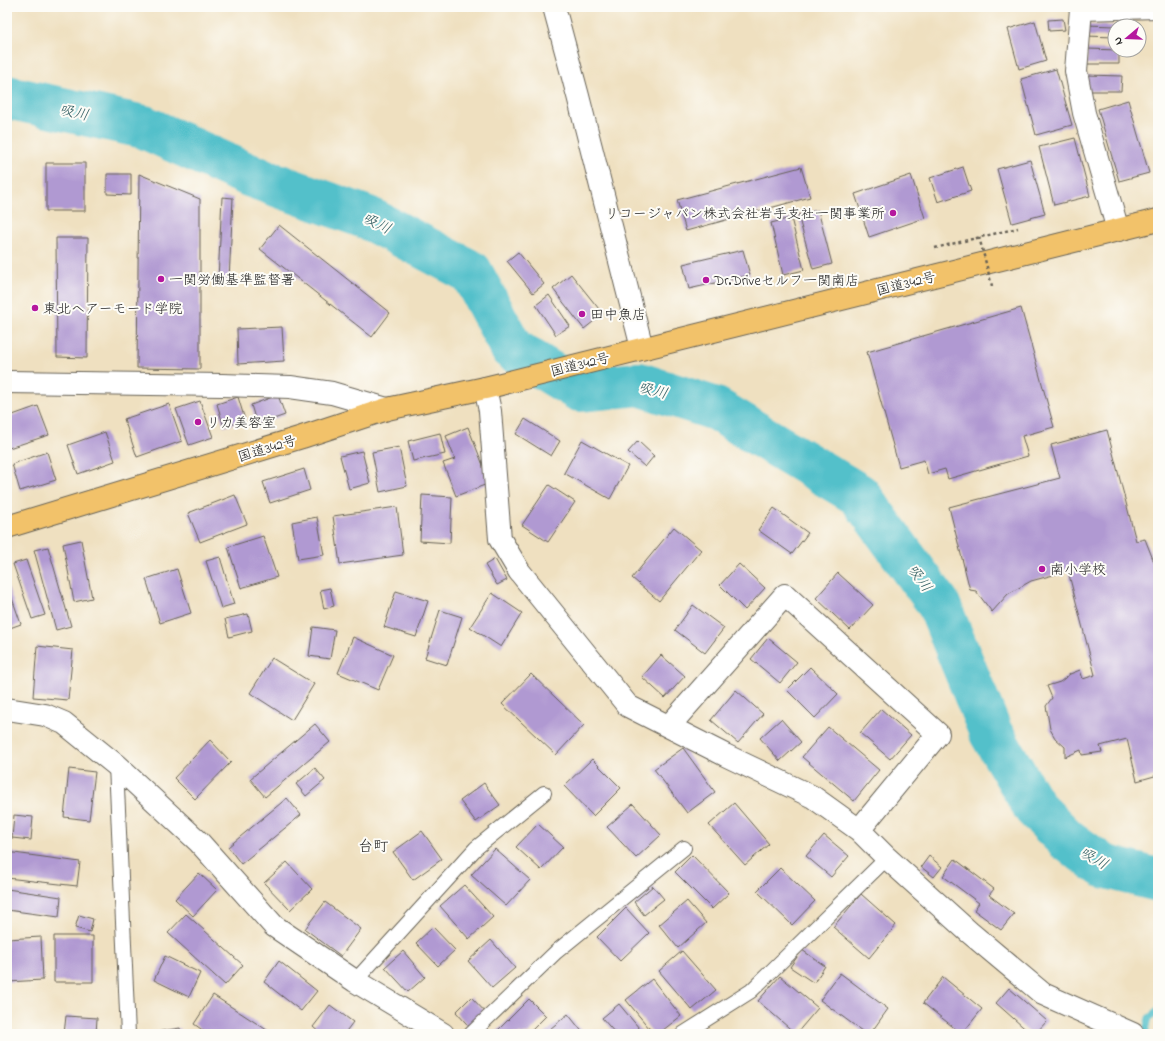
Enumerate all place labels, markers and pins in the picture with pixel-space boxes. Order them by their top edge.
place label: リコージャパン株式会社岩手支社一関事業所 [605,204,885,225]
marker: リコージャパン株式会社岩手支社一関事業所 [888,208,898,218]
place label: 一関労働基準監督署 [169,270,295,291]
place label: Dr.Driveセルフ一関南店 [713,271,859,292]
marker: 一関労働基準監督署 [156,274,166,284]
marker: Dr.Driveセルフ一関南店 [701,275,711,285]
place label: 東北ヘアーモード学院 [43,299,182,320]
marker: 東北ヘアーモード学院 [30,303,40,313]
place label: 田中魚店 [590,305,646,326]
marker: 田中魚店 [577,309,587,319]
place label: リカ美容室 [206,413,276,434]
marker: リカ美容室 [193,417,203,427]
place label: 南小学校 [1050,560,1106,581]
marker: 南小学校 [1037,564,1047,574]

